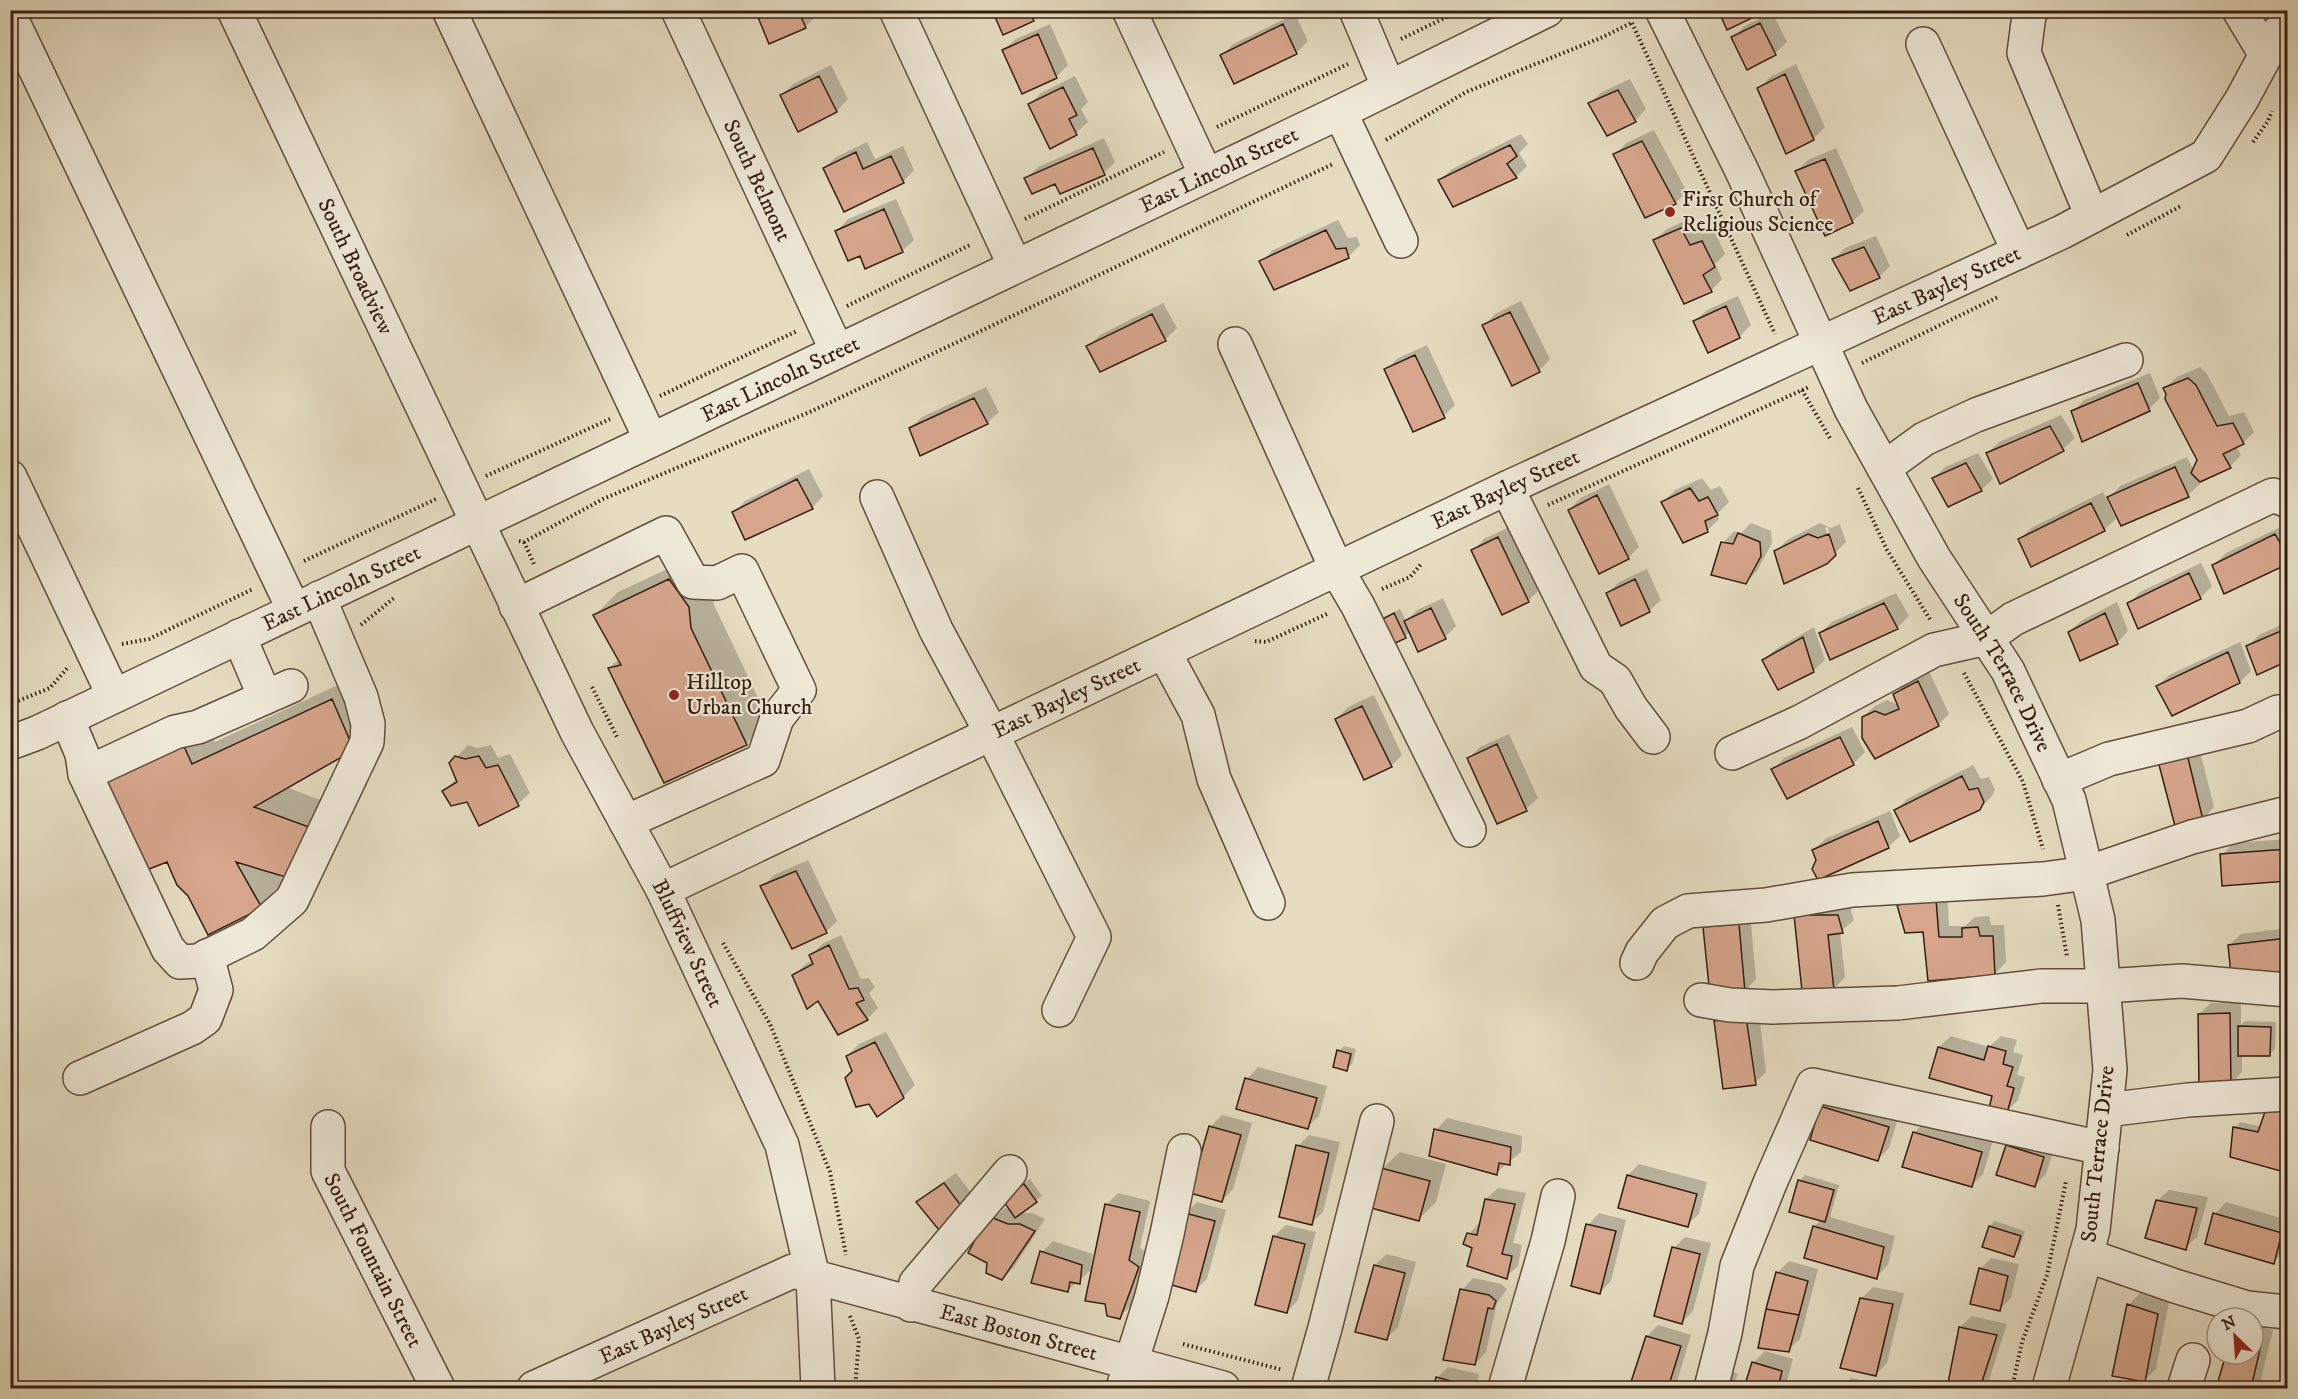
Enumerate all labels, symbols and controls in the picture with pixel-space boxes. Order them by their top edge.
street label: South Belmont [717,115,797,246]
street label: East Lincoln Street [1135,121,1302,219]
place label: First Church of Religious Science [1682,186,1833,238]
street label: South Broadview [312,194,400,339]
marker: First Church of Religious Science [1663,205,1677,219]
street label: East Bayley Street [1868,239,2025,331]
street label: East Lincoln Street [697,330,864,428]
street label: East Bayley Street [1427,443,1584,535]
street label: East Lincoln Street [258,539,425,637]
street label: South Terrace Drive [1947,588,2058,756]
street label: East Bayley Street [988,651,1145,744]
place label: Hilltop Urban Church [686,669,813,721]
marker: Hilltop Urban Church [667,688,681,702]
street label: Bluffview Street [646,874,729,1012]
street label: South Terrace Drive [2075,1064,2121,1244]
street label: South Fountain Street [318,1168,429,1352]
street label: East Bayley Street [595,1280,752,1370]
street label: East Boston Street [937,1298,1100,1367]
north arrow [2205,1306,2265,1366]
text: N [2219,1311,2239,1335]

